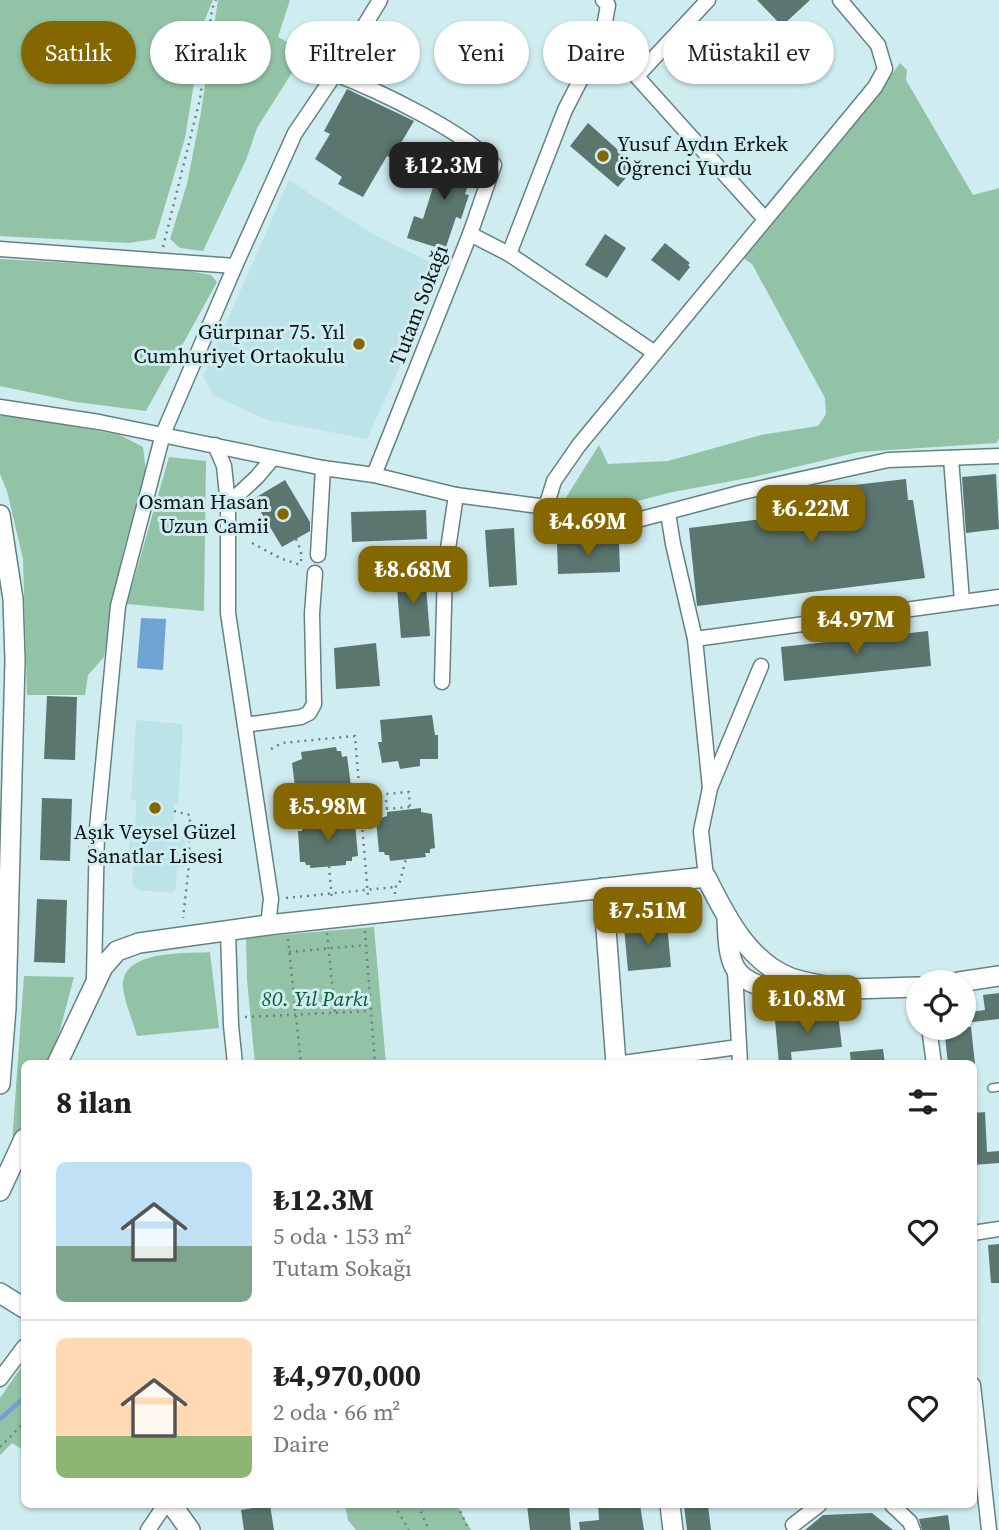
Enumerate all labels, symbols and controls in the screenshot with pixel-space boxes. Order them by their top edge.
chip: Satılık [21,21,136,84]
chip: Kiralık [150,21,271,84]
chip: Filtreler [285,21,420,84]
chip: Yeni [434,21,529,84]
chip: Daire [543,21,649,84]
chip: Müstakil ev [663,21,834,84]
place label: Yusuf Aydın Erkek Öğrenci Yurdu [617,129,788,182]
pin: ₺12.3M [387,142,501,202]
marker: Yusuf Aydın Erkek Öğrenci Yurdu [595,148,611,164]
text: ₺12.3M [405,149,483,181]
street label: Tutam Sokağı [382,240,455,369]
place label: Gürpınar 75. Yıl Cumhuriyet Ortaokulu [133,317,345,370]
marker: Gürpınar 75. Yıl Cumhuriyet Ortaokulu [351,336,367,352]
pin: ₺6.22M [754,486,868,545]
place label: Osman Hasan Uzun Camii [139,487,269,540]
text: ₺6.22M [772,492,850,524]
pin: ₺4.69M [531,498,645,558]
text: ₺4.69M [549,505,627,537]
marker: Osman Hasan Uzun Camii [275,506,291,522]
pin: ₺8.68M [356,546,470,606]
text: ₺8.68M [374,553,452,585]
pin: ₺4.97M [799,596,913,656]
text: ₺4.97M [817,603,895,635]
pin: ₺5.98M [271,784,385,843]
text: ₺5.98M [289,790,367,822]
marker: Aşık Veysel Güzel Sanatlar Lisesi [147,800,163,816]
place label: Aşık Veysel Güzel Sanatlar Lisesi [74,817,236,870]
pin: ₺7.51M [591,888,705,947]
text: ₺7.51M [609,894,687,926]
map controls [906,970,976,1040]
button: locate [906,970,976,1040]
pin: ₺10.8M [750,976,864,1035]
text: ₺10.8M [768,982,846,1014]
park label: 80. Yıl Parkı [261,984,369,1013]
text: 8 ilan [56,1082,132,1123]
icon: filters [904,1083,942,1121]
text: ₺12.3M [273,1179,374,1220]
icon: home [112,1190,196,1274]
icon: heart [904,1213,942,1251]
text: 5 oda · 153 m² [273,1220,412,1252]
text: Tutam Sokağı [273,1252,412,1284]
text: ₺4,970,000 [273,1355,421,1396]
icon: home [112,1366,196,1450]
icon: heart [904,1389,942,1427]
text: 2 oda · 66 m² [273,1396,401,1428]
text: Daire [273,1428,329,1460]

